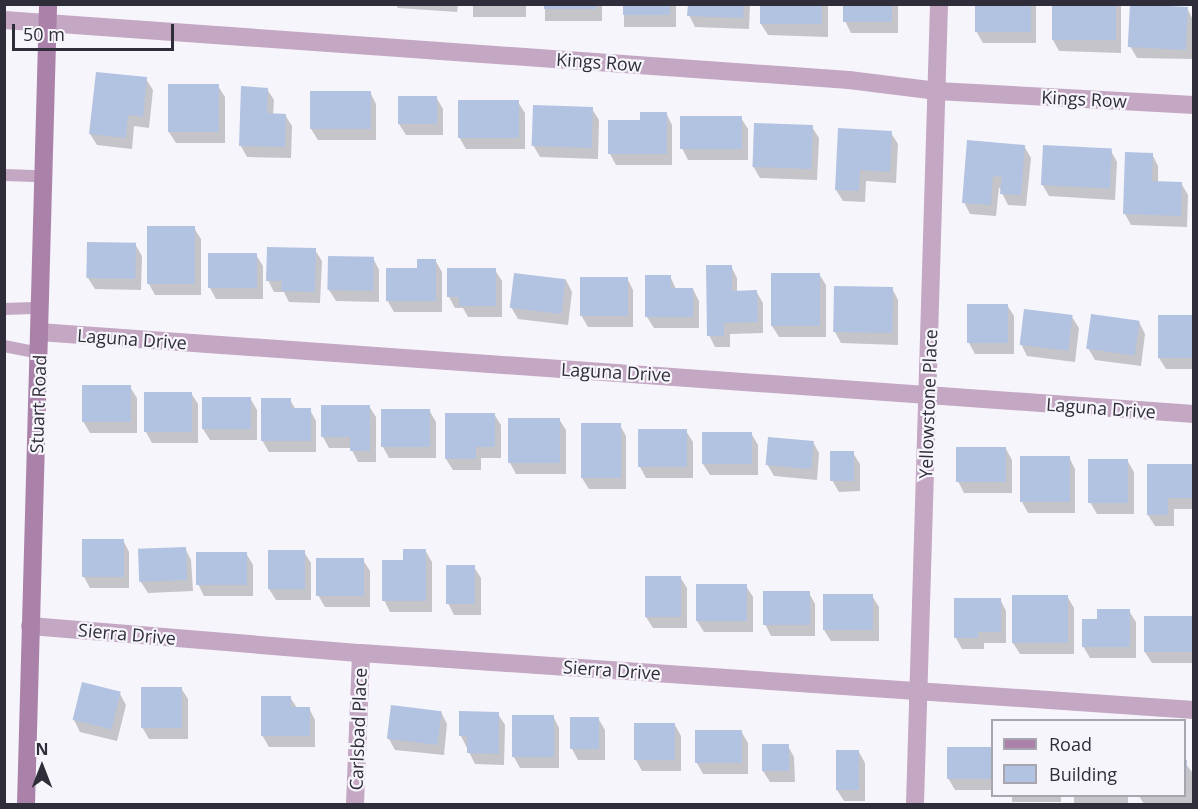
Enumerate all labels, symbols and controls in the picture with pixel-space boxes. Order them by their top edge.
scale bar [15,12,177,50]
text: 50 m [23,22,65,46]
street label: Kings Row [556,48,642,76]
street label: Kings Row [1041,86,1127,112]
street label: Laguna Drive [76,324,188,354]
street label: Yellowstone Place [915,329,941,479]
street label: Stuart Road [25,354,51,454]
street label: Laguna Drive [561,358,671,386]
street label: Laguna Drive [1045,393,1157,423]
street label: Sierra Drive [77,619,177,649]
street label: Sierra Drive [562,656,662,684]
street label: Carlsbad Place [345,667,371,791]
legend [991,719,1186,797]
text: Road [1049,732,1092,756]
north arrow [12,737,72,797]
text: N [35,738,49,760]
text: Building [1049,762,1117,786]

